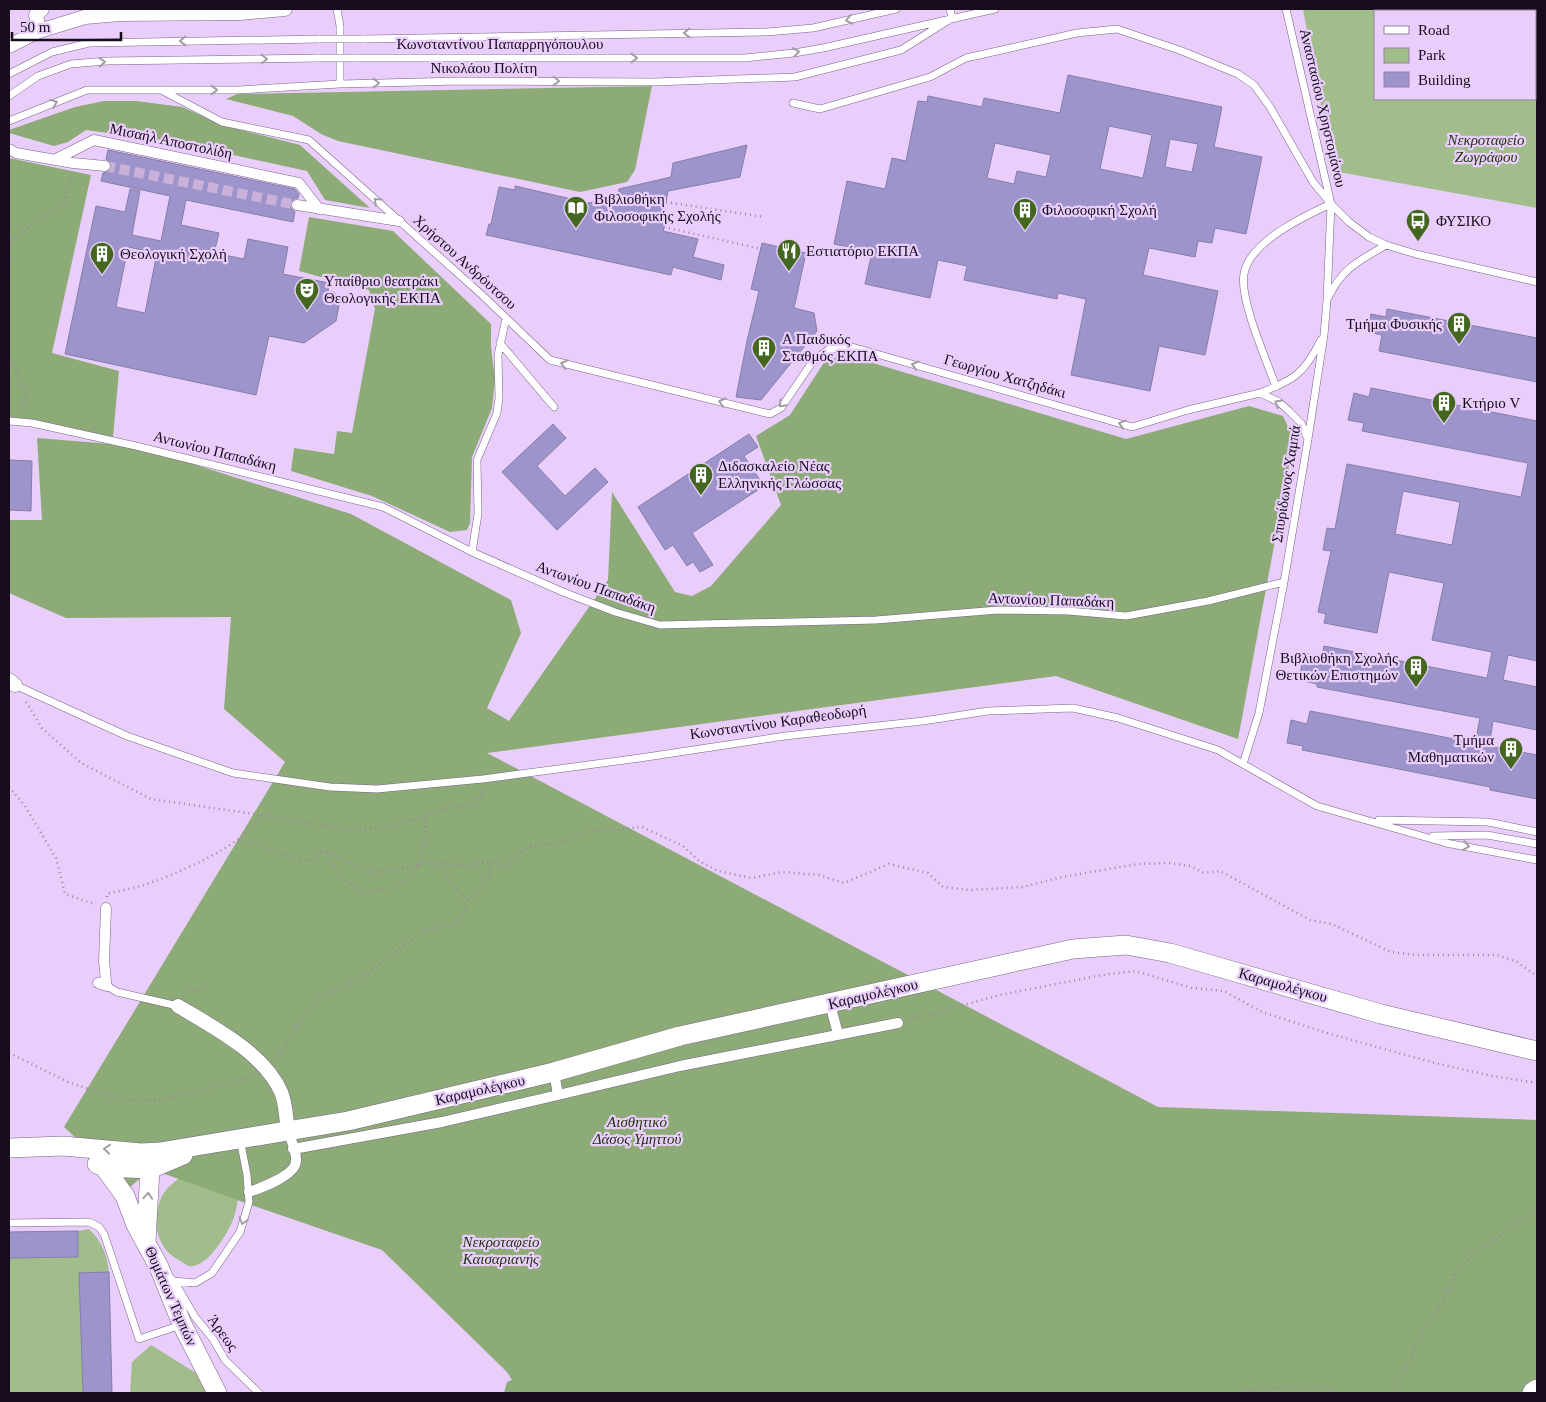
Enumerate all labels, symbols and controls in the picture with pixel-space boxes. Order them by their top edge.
scale bar [12,10,121,42]
legend [1374,10,1536,100]
one-way arrow [844,14,853,25]
text: 50 m [20,19,51,35]
text: Road [1418,22,1450,38]
street label: Αναστασίου Χρηστομάνου [1297,27,1349,189]
one-way arrow [683,28,691,39]
one-way arrow [179,36,187,47]
street label: Κωνσταντίνου Παπαρρηγόπουλου [397,36,603,52]
text: Park [1418,47,1446,63]
one-way arrow [791,48,800,58]
one-way arrow [630,53,638,63]
one-way arrow [260,54,268,64]
one-way arrow [98,56,106,67]
street label: Νικολάου Πολίτη [431,60,538,76]
text: Building [1418,72,1471,88]
one-way arrow [552,76,560,86]
one-way arrow [373,78,381,88]
one-way arrow [210,85,218,95]
one-way arrow [49,99,58,110]
street label: Μισαήλ Αποστολίδη [108,120,234,162]
park label: Νεκροταφείο Ζωγράφου [1447,132,1525,165]
place label: Βιβλιοθήκη Φιλοσοφικής Σχολής [594,191,721,224]
library icon: Βιβλιοθήκη Φιλοσοφικής Σχολής [563,195,589,229]
building icon: Φιλοσοφική Σχολή [1012,197,1038,231]
one-way arrow [373,198,382,207]
place label: Φιλοσοφική Σχολή [1042,202,1157,218]
bus stop icon: ΦΥΣΙΚΟ [1405,208,1431,242]
street label: Χρήστου Ανδρόυτσου [410,212,520,312]
place label: ΦΥΣΙΚΟ [1436,213,1491,229]
restaurant icon: Εστιατόριο ΕΚΠΑ [776,238,802,272]
building icon: Θεολογική Σχολή [89,241,115,275]
place label: Εστιατόριο ΕΚΠΑ [806,243,919,259]
place label: Θεολογική Σχολή [120,246,227,262]
place label: Υπαίθριο θεατράκι Θεολογικής ΕΚΠΑ [324,273,441,306]
theatre icon: Υπαίθριο θεατράκι Θεολογικής ΕΚΠΑ [294,277,320,311]
building icon: Τμήμα Φυσικής [1446,311,1472,345]
place label: Τμήμα Φυσικής [1346,316,1442,332]
place label: Α Παιδικός Σταθμός ΕΚΠΑ [782,331,879,364]
building icon: Α Παιδικός Σταθμός ΕΚΠΑ [751,335,777,369]
street label: Γεωργίου Χατζηδάκι [942,351,1068,401]
one-way arrow [560,359,569,370]
one-way arrow [912,361,920,371]
building icon: Κτήριο V [1431,390,1457,424]
place label: Κτήριο V [1462,395,1520,411]
one-way arrow [718,397,727,408]
one-way arrow [779,398,788,407]
one-way arrow [1274,399,1283,409]
one-way arrow [1119,419,1127,429]
street label: Σπυρίδωνος Χαμπά [1269,424,1303,544]
street label: Αντωνίου Παπαδάκη [152,428,278,474]
place label: Διδασκαλείο Νέας Ελληνικής Γλώσσας [718,458,841,491]
building icon: Διδασκαλείο Νέας Ελληνικής Γλώσσας [688,462,714,496]
street label: Αντωνίου Παπαδάκη [534,558,658,616]
street label: Αντωνίου Παπαδάκη [988,590,1115,610]
place label: Βιβλιοθήκη Σχολής Θετικών Επιστημών [1276,650,1398,683]
building icon: Βιβλιοθήκη Σχολής Θετικών Επιστημών [1403,654,1429,688]
street label: Κωνσταντίνου Καραθεοδωρή [689,702,867,742]
place label: Τμήμα Μαθηματικών [1408,732,1494,765]
building icon: Τμήμα Μαθηματικών [1498,736,1524,770]
one-way arrow [1461,841,1470,851]
street label: Καραμολέγκου [1237,965,1329,1005]
street label: Καραμολέγκου [827,976,919,1012]
street label: Καραμολέγκου [434,1072,526,1108]
park label: Αισθητικό Δάσος Υμηττού [592,1114,681,1147]
one-way arrow [102,1144,110,1155]
one-way arrow [143,1192,154,1200]
one-way arrow [239,1216,249,1225]
park label: Νεκροταφείο Καισαριανής [462,1234,540,1267]
street label: Θυμάτων Τεμπών [142,1244,200,1348]
street label: Άρεως [205,1312,241,1354]

